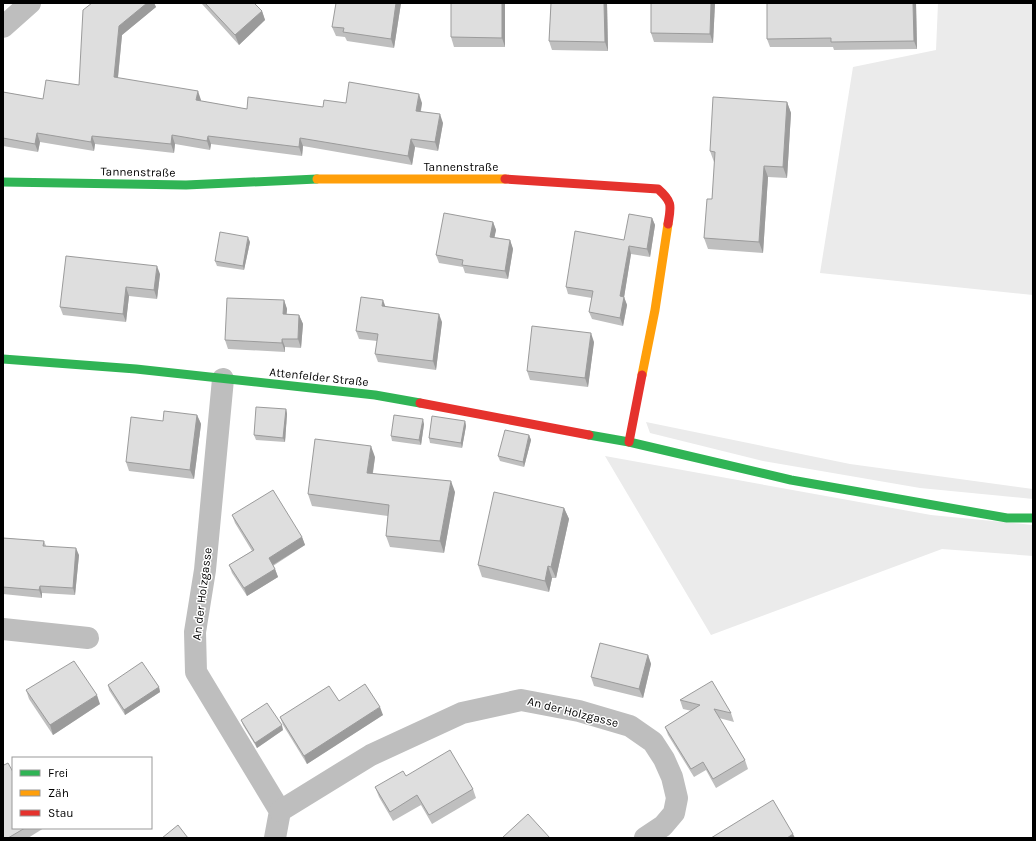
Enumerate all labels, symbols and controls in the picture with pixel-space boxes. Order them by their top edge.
street label: Tannenstraße [424,160,498,174]
street label: Tannenstraße [101,164,175,180]
street label: Attenfelder Straße [269,365,369,389]
street label: An der Holzgasse [189,547,215,641]
street label: An der Holzgasse [526,694,620,730]
legend [12,757,152,829]
text: Frei [48,766,68,780]
text: Zäh [48,786,69,800]
text: Stau [48,806,74,820]

